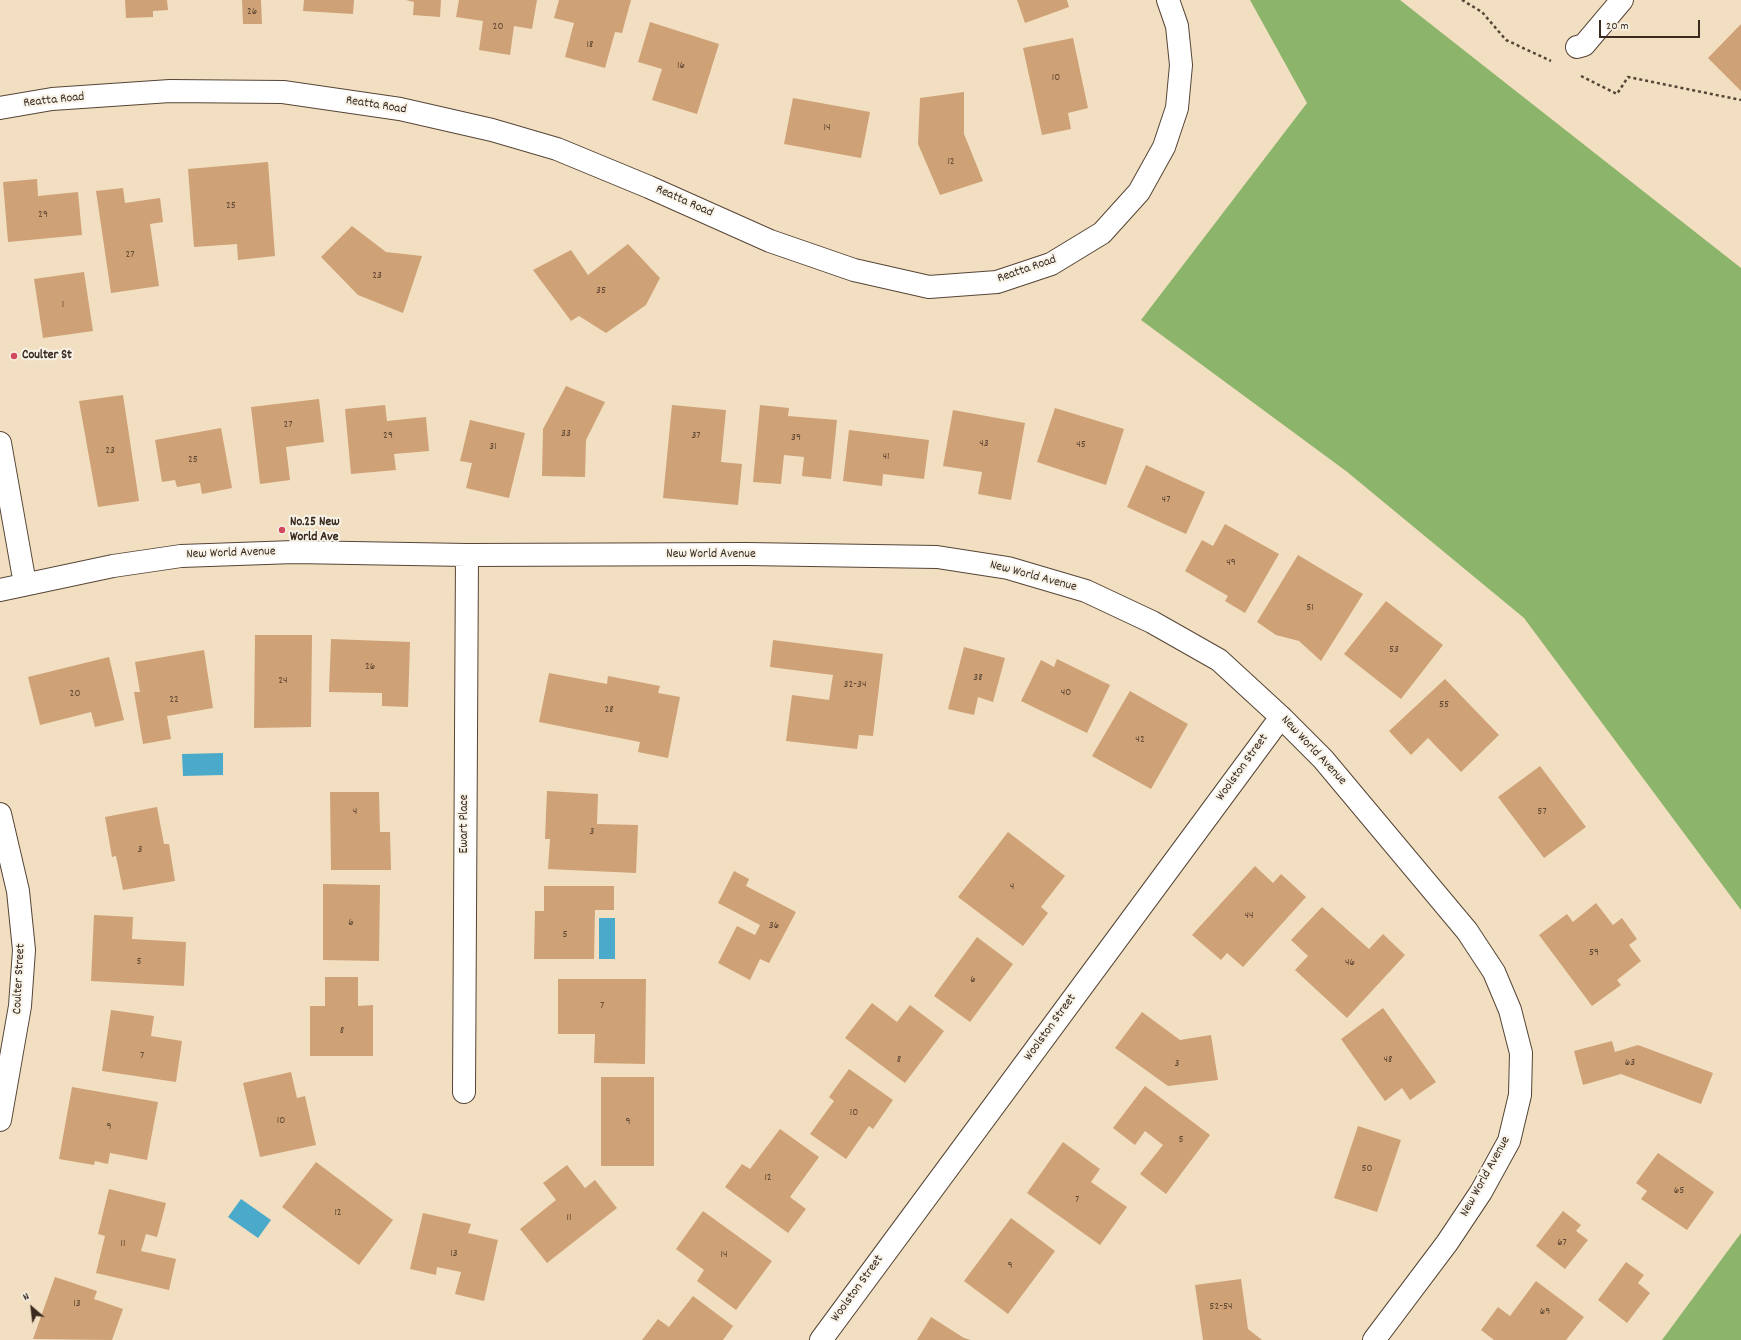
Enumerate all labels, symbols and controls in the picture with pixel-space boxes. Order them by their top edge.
house number: 26 [247,5,257,19]
scale bar [1601,12,1702,38]
text: 20 m [1606,18,1629,35]
house number: 20 [493,20,503,34]
house number: 18 [587,38,593,52]
house number: 16 [677,59,685,73]
house number: 10 [1052,71,1060,85]
street label: Reatta Road [23,90,85,112]
street label: Reatta Road [345,94,407,118]
house number: 14 [824,121,830,135]
house number: 12 [947,155,955,169]
street label: Reatta Road [653,182,715,222]
house number: 25 [226,199,236,213]
house number: 29 [38,208,48,222]
house number: 27 [125,248,135,262]
street label: Reatta Road [996,253,1058,287]
house number: 23 [372,269,382,283]
house number: 35 [596,284,606,298]
house number: 1 [62,298,64,312]
place label: Coulter St [22,348,72,364]
marker: Coulter St [9,351,19,361]
house number: 27 [283,418,293,432]
house number: 33 [561,427,571,441]
house number: 29 [383,429,393,443]
house number: 37 [691,429,701,443]
house number: 39 [791,431,801,445]
house number: 43 [979,437,989,451]
house number: 45 [1076,438,1086,452]
house number: 31 [489,440,497,454]
house number: 23 [105,444,115,458]
house number: 41 [883,450,889,464]
house number: 25 [188,453,198,467]
house number: 47 [1162,493,1170,507]
place label: No.25 New World Ave [290,515,340,546]
marker: No.25 New World Ave [277,525,287,535]
street label: New World Avenue [186,545,276,563]
street label: New World Avenue [666,547,756,563]
house number: 49 [1226,556,1236,570]
street label: New World Avenue [988,558,1078,596]
house number: 51 [1306,601,1314,615]
house number: 53 [1389,643,1399,657]
house number: 26 [365,660,375,674]
house number: 38 [973,671,983,685]
house number: 24 [278,674,288,688]
house number: 32-34 [844,678,866,692]
house number: 40 [1061,686,1071,700]
house number: 20 [70,687,80,701]
house number: 22 [169,693,179,707]
house number: 55 [1439,698,1449,712]
house number: 28 [604,703,614,717]
street label: New World Avenue [1277,713,1349,789]
street label: Woolston Street [1214,732,1272,804]
house number: 42 [1135,733,1145,747]
street label: Ewart Place [457,794,473,854]
house number: 4 [353,805,357,819]
house number: 57 [1537,805,1547,819]
house number: 3 [590,825,594,839]
house number: 3 [138,843,142,857]
house number: 4 [1010,880,1014,894]
house number: 44 [1244,909,1254,923]
house number: 6 [348,916,354,930]
house number: 36 [769,919,779,933]
house number: 5 [562,928,568,942]
street label: Coulter Street [10,943,30,1015]
house number: 59 [1589,946,1599,960]
house number: 5 [136,955,142,969]
house number: 46 [1345,956,1355,970]
house number: 6 [970,973,976,987]
street label: Woolston Street [1022,992,1080,1064]
house number: 7 [600,999,604,1013]
house number: 8 [340,1024,344,1038]
house number: 7 [140,1049,144,1063]
house number: 8 [897,1053,901,1067]
house number: 48 [1384,1053,1392,1067]
house number: 63 [1625,1056,1635,1070]
house number: 3 [1175,1057,1179,1071]
house number: 10 [850,1106,858,1120]
house number: 10 [277,1114,285,1128]
house number: 9 [625,1115,631,1129]
house number: 9 [106,1120,112,1134]
house number: 5 [1178,1133,1184,1147]
street label: New World Avenue [1458,1134,1514,1220]
house number: 50 [1361,1162,1373,1176]
house number: 12 [764,1171,772,1185]
house number: 65 [1674,1184,1684,1198]
house number: 7 [1075,1193,1079,1207]
house number: 12 [334,1206,342,1220]
house number: 11 [567,1211,571,1225]
house number: 67 [1557,1236,1567,1250]
house number: 11 [121,1237,125,1251]
house number: 13 [450,1247,458,1261]
house number: 14 [721,1248,727,1262]
street label: Woolston Street [829,1253,887,1325]
house number: 9 [1007,1259,1013,1273]
north arrow [12,1288,52,1328]
text: N [20,1289,33,1306]
house number: 13 [73,1297,81,1311]
house number: 52-54 [1209,1300,1233,1314]
house number: 69 [1540,1305,1550,1319]

